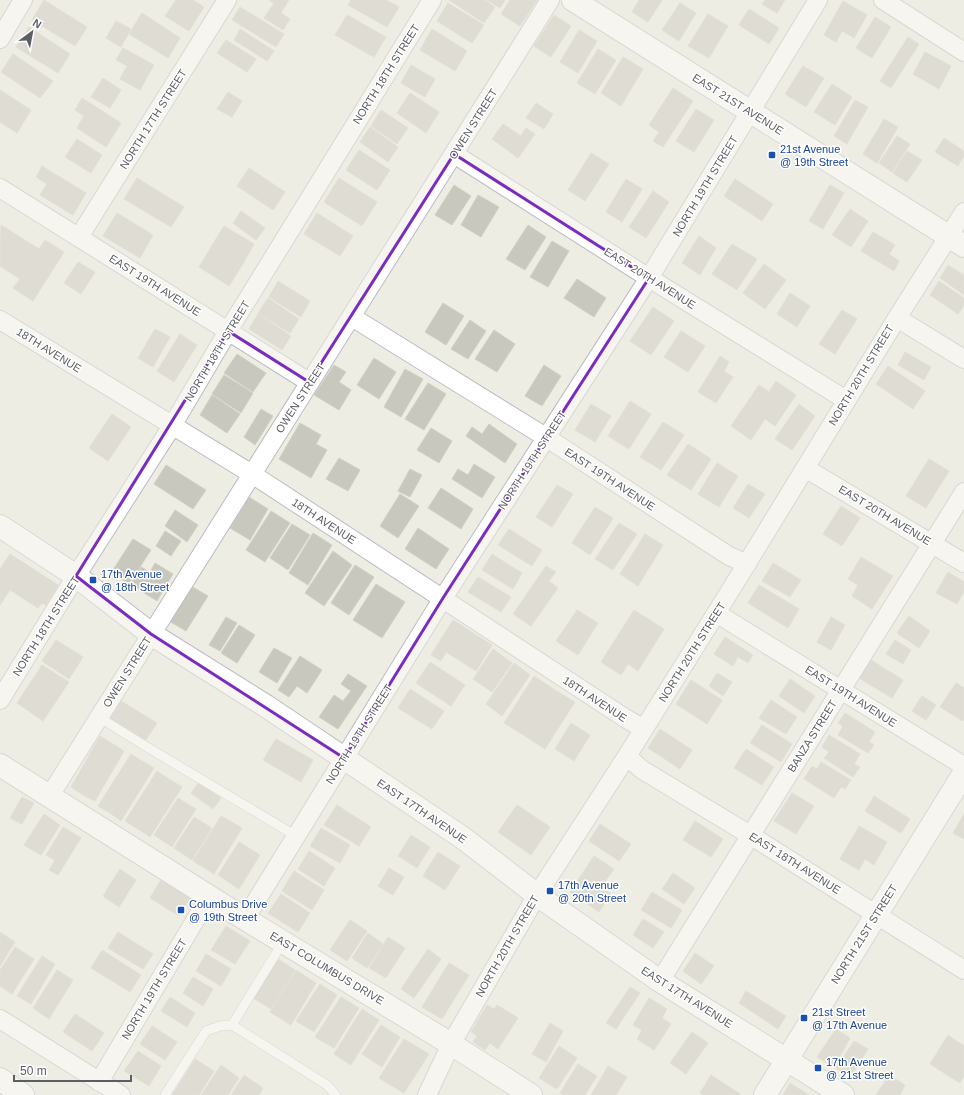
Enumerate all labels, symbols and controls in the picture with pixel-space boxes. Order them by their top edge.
north arrow [12,12,52,52]
text: N [31,16,44,31]
street label: NORTH 18TH STREET [350,22,422,126]
street label: NORTH 17TH STREET [117,67,189,171]
street label: EAST 21ST AVENUE [690,71,786,137]
street label: OWEN STREET [447,86,500,161]
street label: NORTH 19TH STREET [670,133,740,239]
place label: 21st Avenue @ 19th Street [780,143,848,168]
marker: 21st Avenue @ 19th Street [767,150,777,160]
street label: EAST 20TH AVENUE [602,245,698,311]
street label: EAST 19TH AVENUE [107,252,203,318]
street label: NORTH 18TH STREET [182,298,252,404]
street label: NORTH 20TH STREET [826,322,896,428]
street label: 18TH AVENUE [15,325,83,375]
street label: OWEN STREET [273,361,327,435]
street label: NORTH 19TH STREET [496,408,569,512]
street label: EAST 19TH AVENUE [563,445,657,513]
street label: EAST 20TH AVENUE [837,483,933,547]
street label: 18TH AVENUE [290,496,358,546]
place label: 17th Avenue @ 18th Street [101,568,169,593]
street label: NORTH 18TH STREET [10,574,82,678]
marker: 17th Avenue @ 18th Street [88,575,98,585]
street label: NORTH 20TH STREET [656,600,728,704]
street label: OWEN STREET [101,634,154,709]
street label: EAST 19TH AVENUE [803,663,899,729]
street label: 18TH AVENUE [561,674,629,724]
street label: NORTH 19TH STREET [323,682,395,786]
street label: BANZA STREET [785,698,839,774]
street label: EAST 17TH AVENUE [375,777,469,845]
street label: EAST 18TH AVENUE [747,830,843,896]
place label: 17th Avenue @ 20th Street [558,879,626,904]
street label: NORTH 21ST STREET [829,882,900,986]
marker: 17th Avenue @ 20th Street [545,886,555,896]
street label: NORTH 20TH STREET [473,893,541,999]
place label: Columbus Drive @ 19th Street [189,898,267,923]
marker: Columbus Drive @ 19th Street [176,905,186,915]
street label: EAST COLUMBUS DRIVE [268,929,386,1007]
street label: NORTH 19TH STREET [119,936,189,1042]
street label: EAST 17TH AVENUE [639,964,735,1030]
place label: 21st Street @ 17th Avenue [812,1006,887,1031]
marker: 21st Street @ 17th Avenue [799,1013,809,1023]
place label: 17th Avenue @ 21st Street [826,1056,893,1081]
scale bar [14,1057,131,1083]
marker: 17th Avenue @ 21st Street [813,1063,823,1073]
text: 50 m [20,1064,47,1078]

